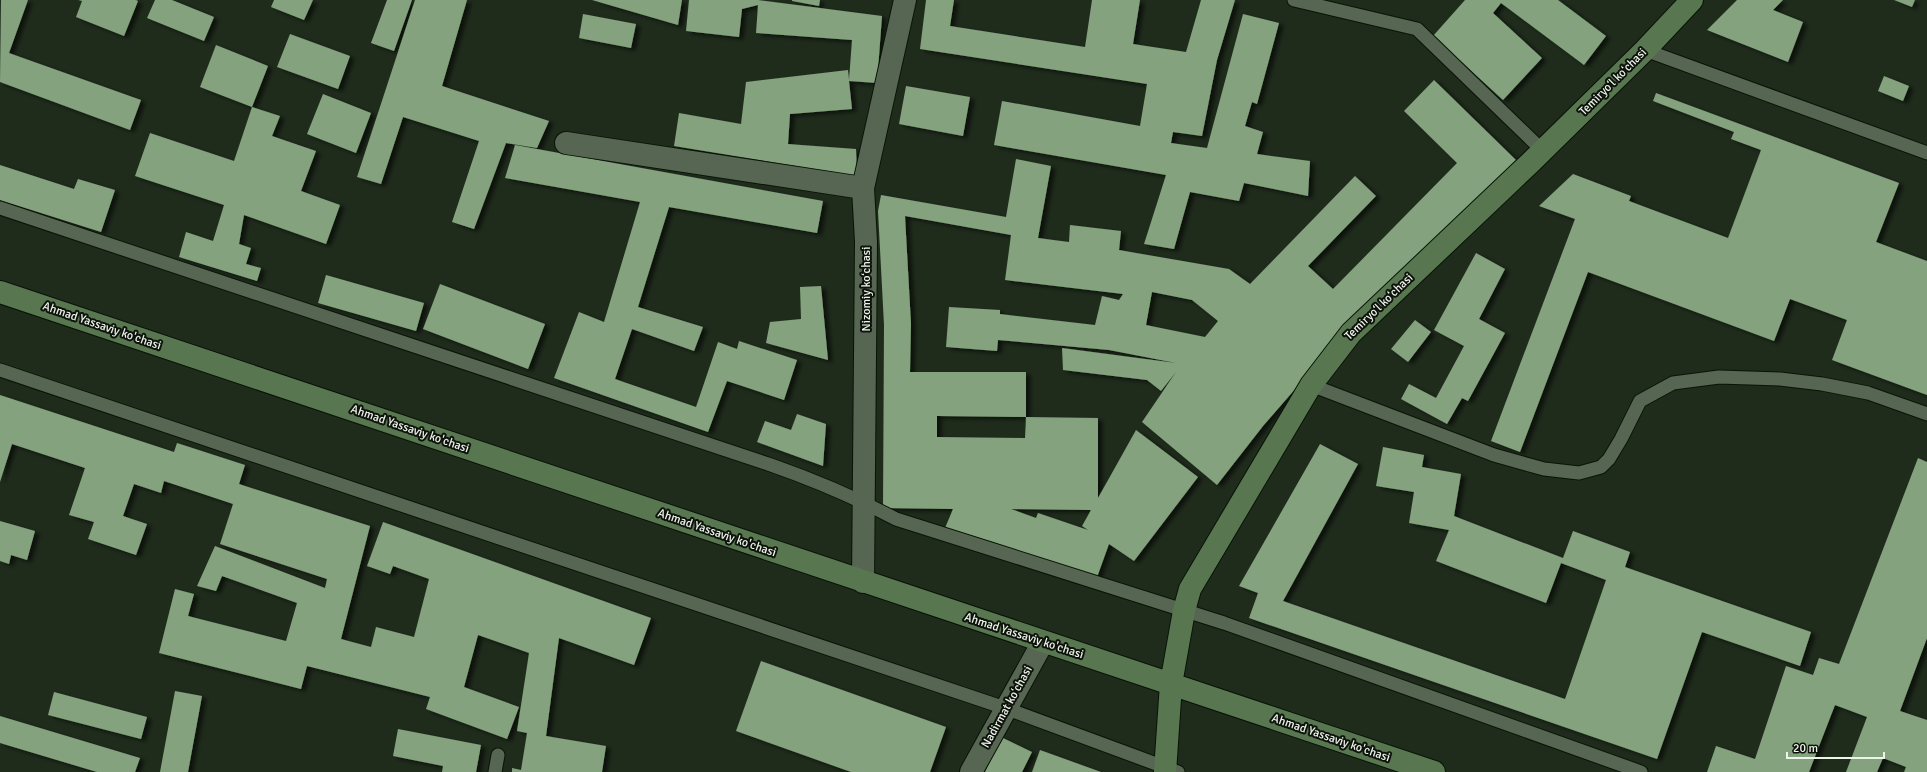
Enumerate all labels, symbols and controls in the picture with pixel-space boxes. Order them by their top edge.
street label: Temiryoʻl koʻchasi [1576,45,1650,119]
street label: Nizomiy koʻchasi [859,247,874,331]
street label: Temiryoʻl koʻchasi [1342,271,1416,343]
street label: Ahmad Yassaviy ko'chasi [41,299,163,353]
street label: Ahmad Yassaviy ko'chasi [349,402,471,456]
street label: Ahmad Yassaviy ko'chasi [656,506,778,560]
street label: Ahmad Yassaviy ko'chasi [963,610,1085,662]
street label: Nadirmat koʻchasi [978,663,1036,751]
street label: Ahmad Yassaviy ko'chasi [1270,711,1392,765]
scale bar [1787,734,1884,760]
text: 20 m [1793,741,1818,756]

